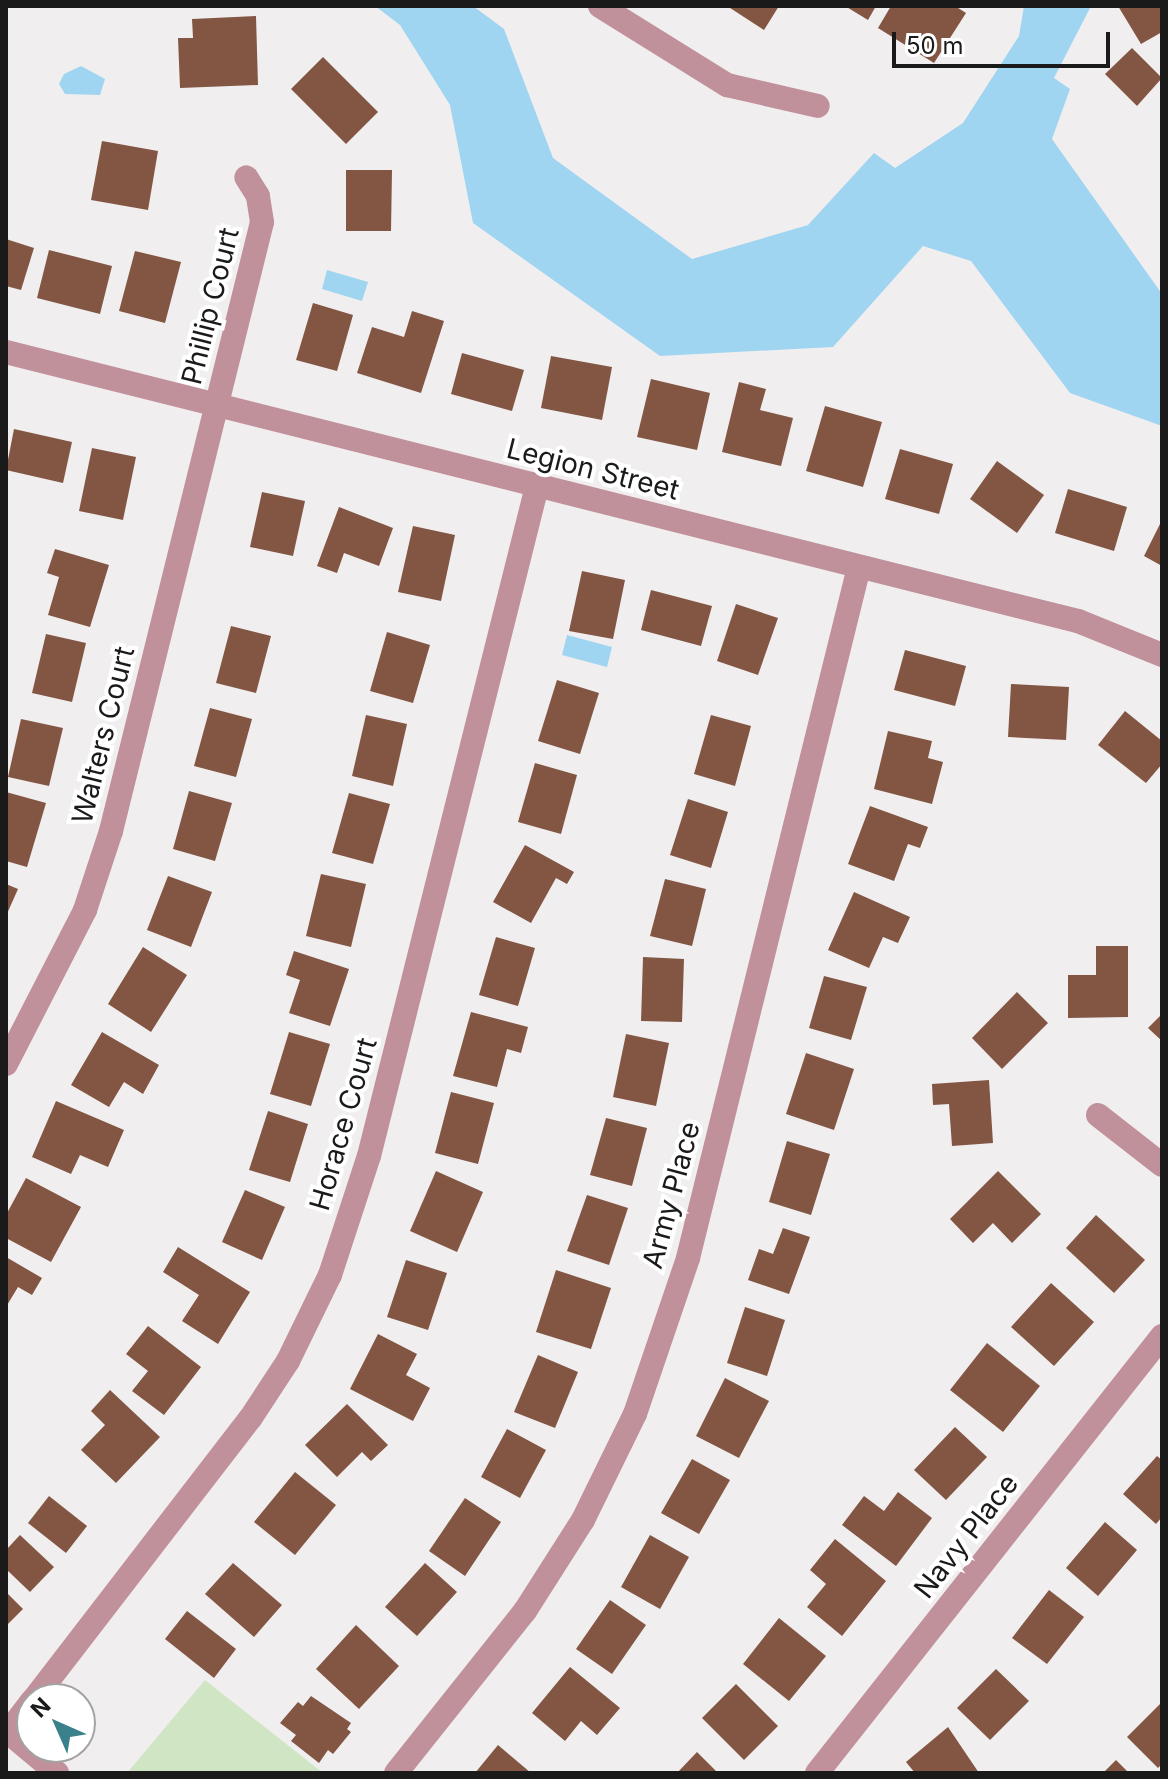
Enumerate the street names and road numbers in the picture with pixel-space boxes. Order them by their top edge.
street label: Phillip Court [174,224,246,388]
street label: Legion Street [503,431,683,507]
street label: Walters Court [65,643,141,827]
street label: Horace Court [302,1034,384,1214]
street label: Army Place [635,1118,707,1272]
street label: Navy Place [907,1467,1025,1605]

